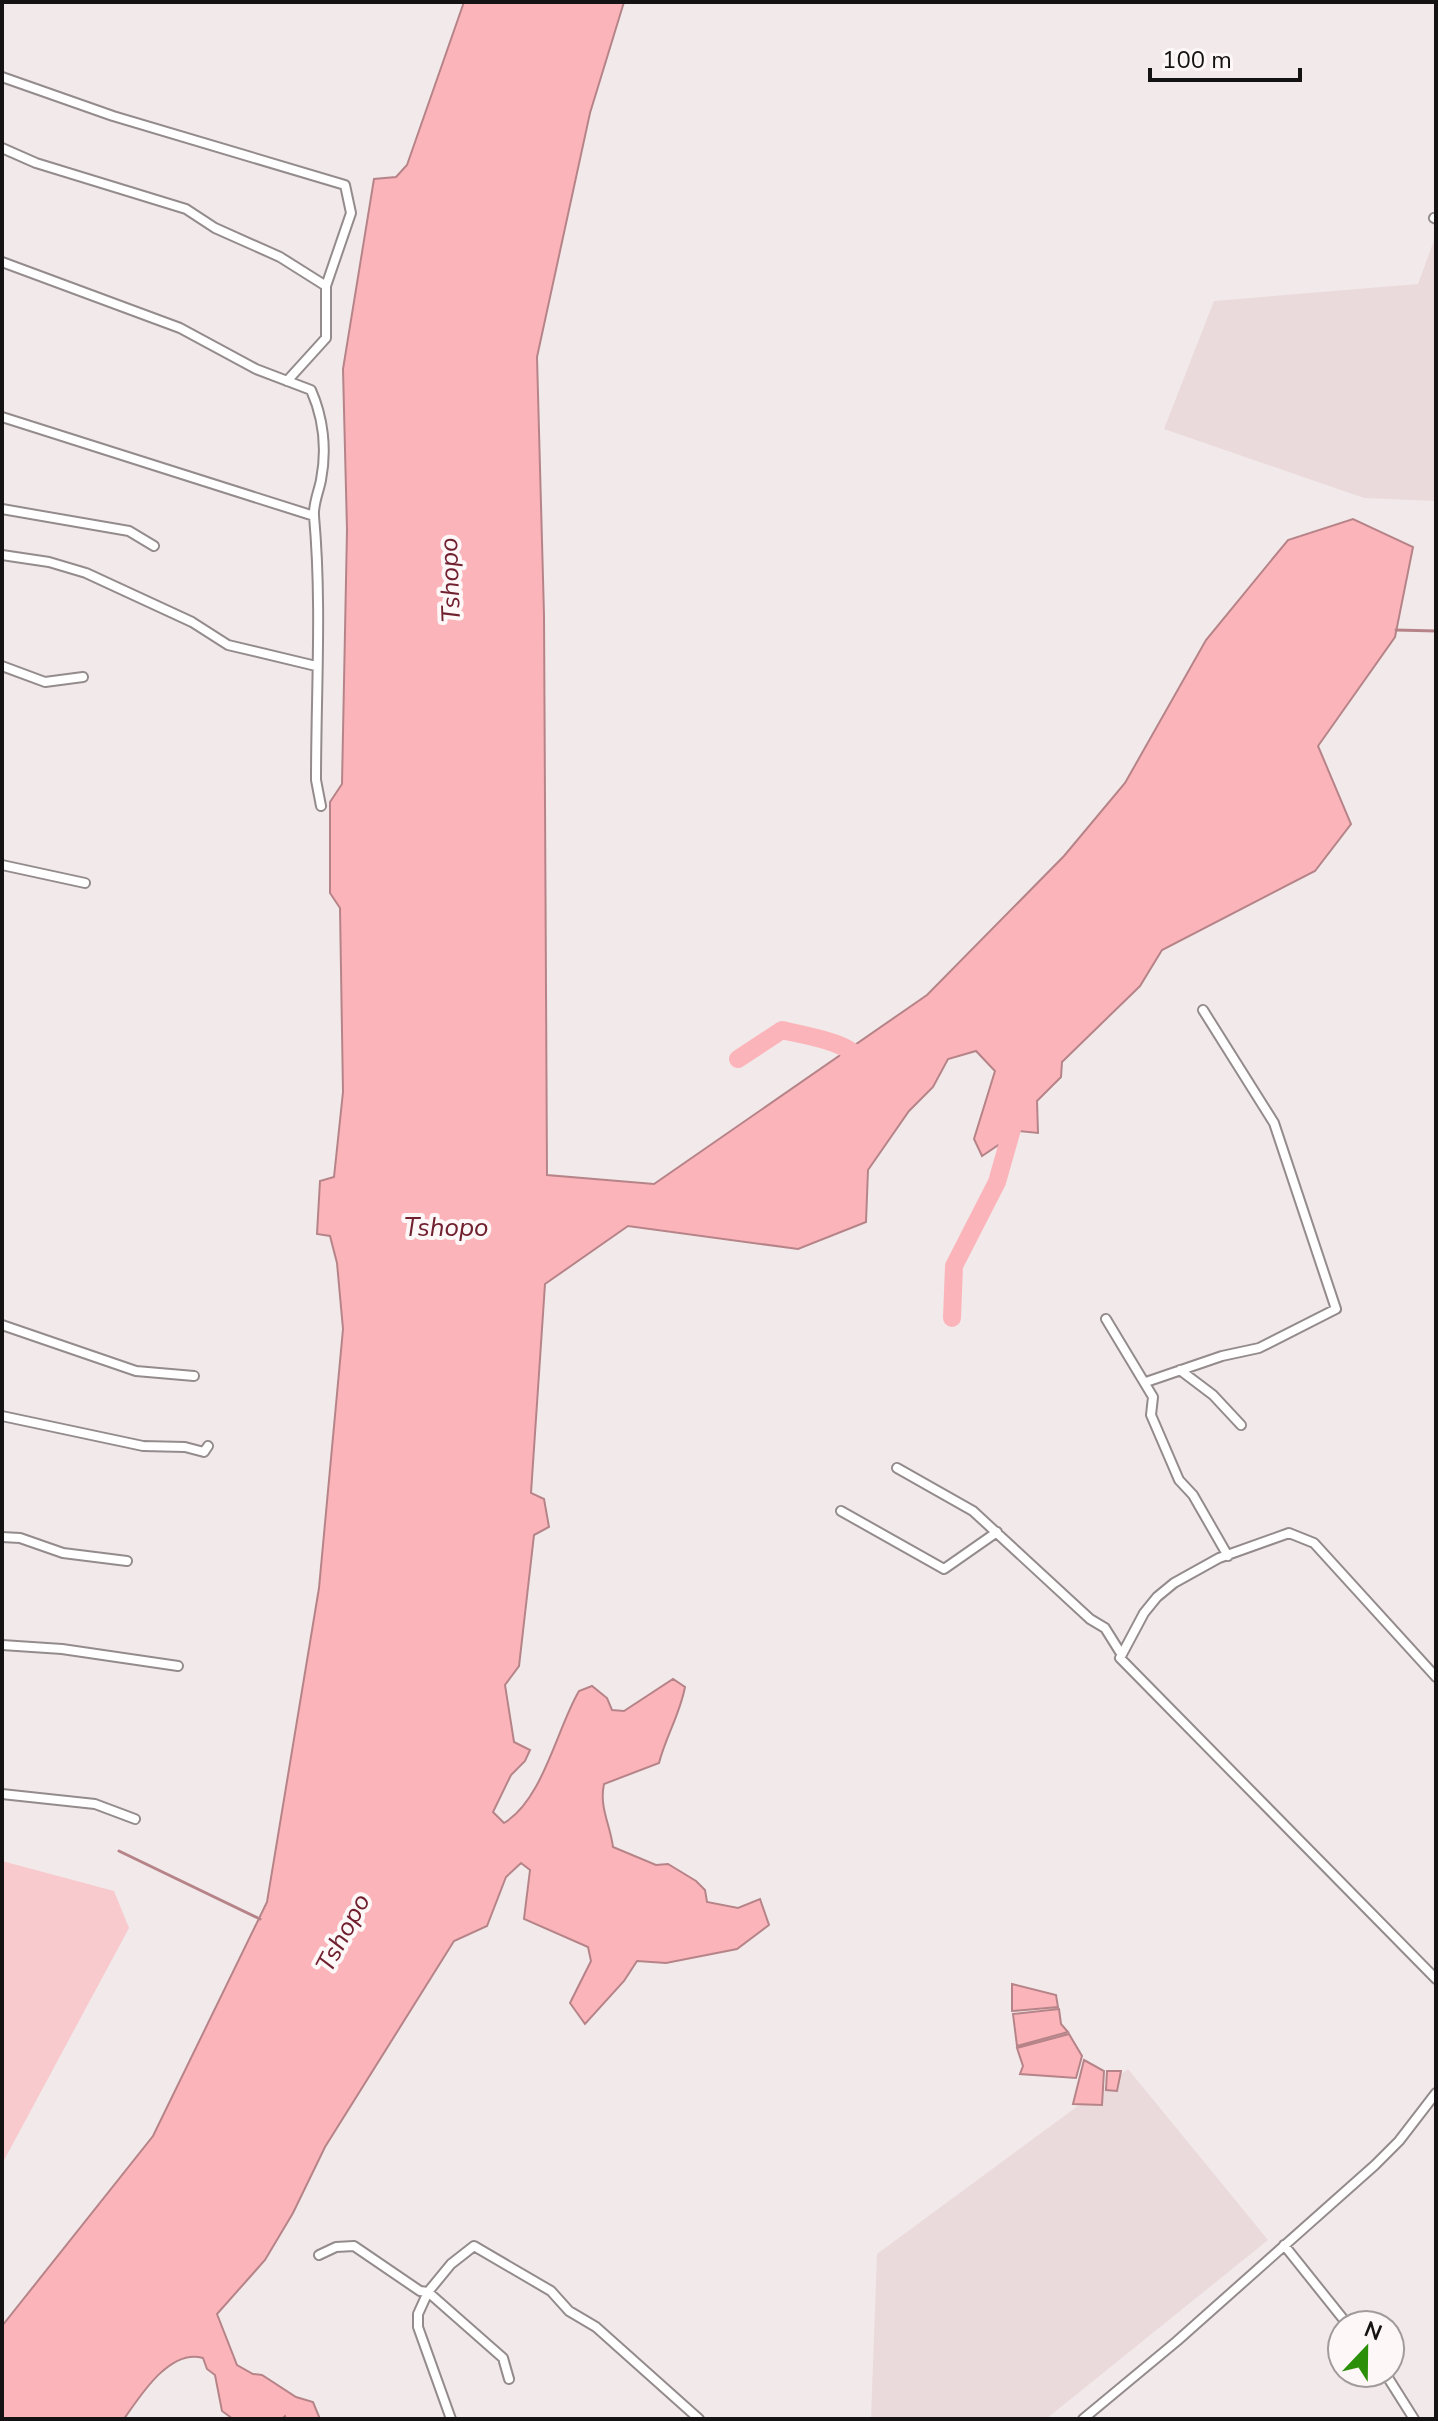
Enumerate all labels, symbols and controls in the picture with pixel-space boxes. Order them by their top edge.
scale bar [1150,32,1300,82]
text: 100 m [1162,44,1232,76]
water label: Tshopo [431,537,469,623]
water label: Tshopo [403,1210,489,1245]
water label: Tshopo [308,1887,378,1979]
north arrow [1326,2309,1406,2389]
text: N [1360,2314,1386,2348]

